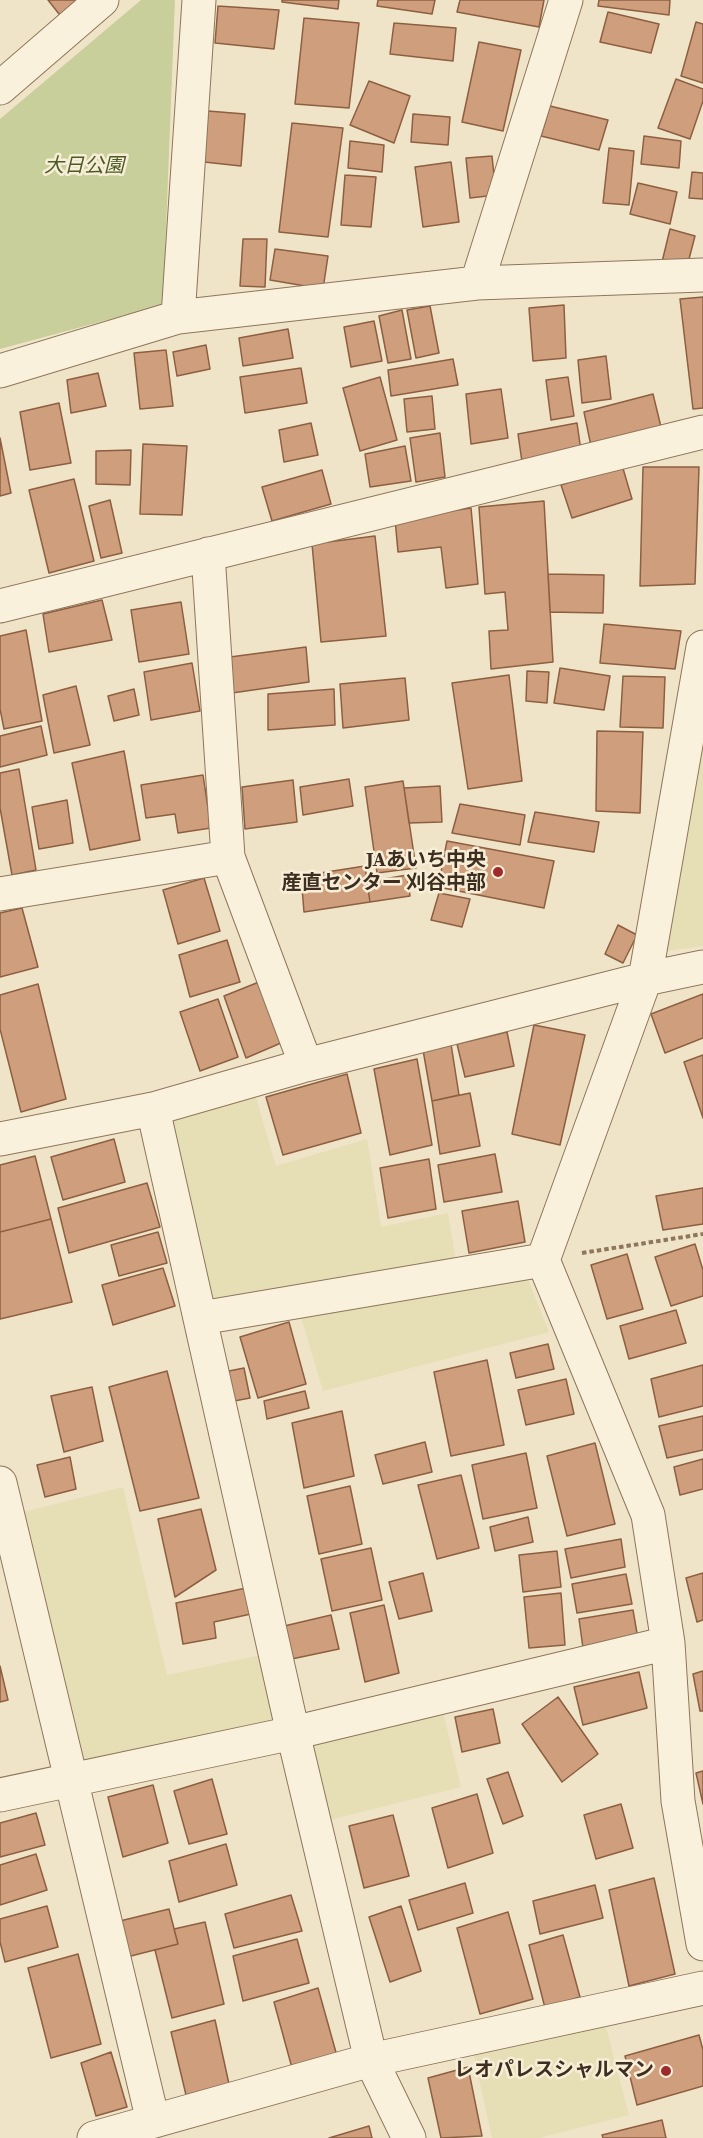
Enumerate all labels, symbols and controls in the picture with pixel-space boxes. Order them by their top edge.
park label: 大日公園 [44,155,124,179]
place label: JAあいち中央 産直センター 刈谷中部 [282,849,486,896]
marker: JAあいち中央 産直センター 刈谷中部 [491,865,505,879]
place label: レオパレスシャルマン [454,2059,654,2083]
marker: レオパレスシャルマン [659,2064,673,2078]

